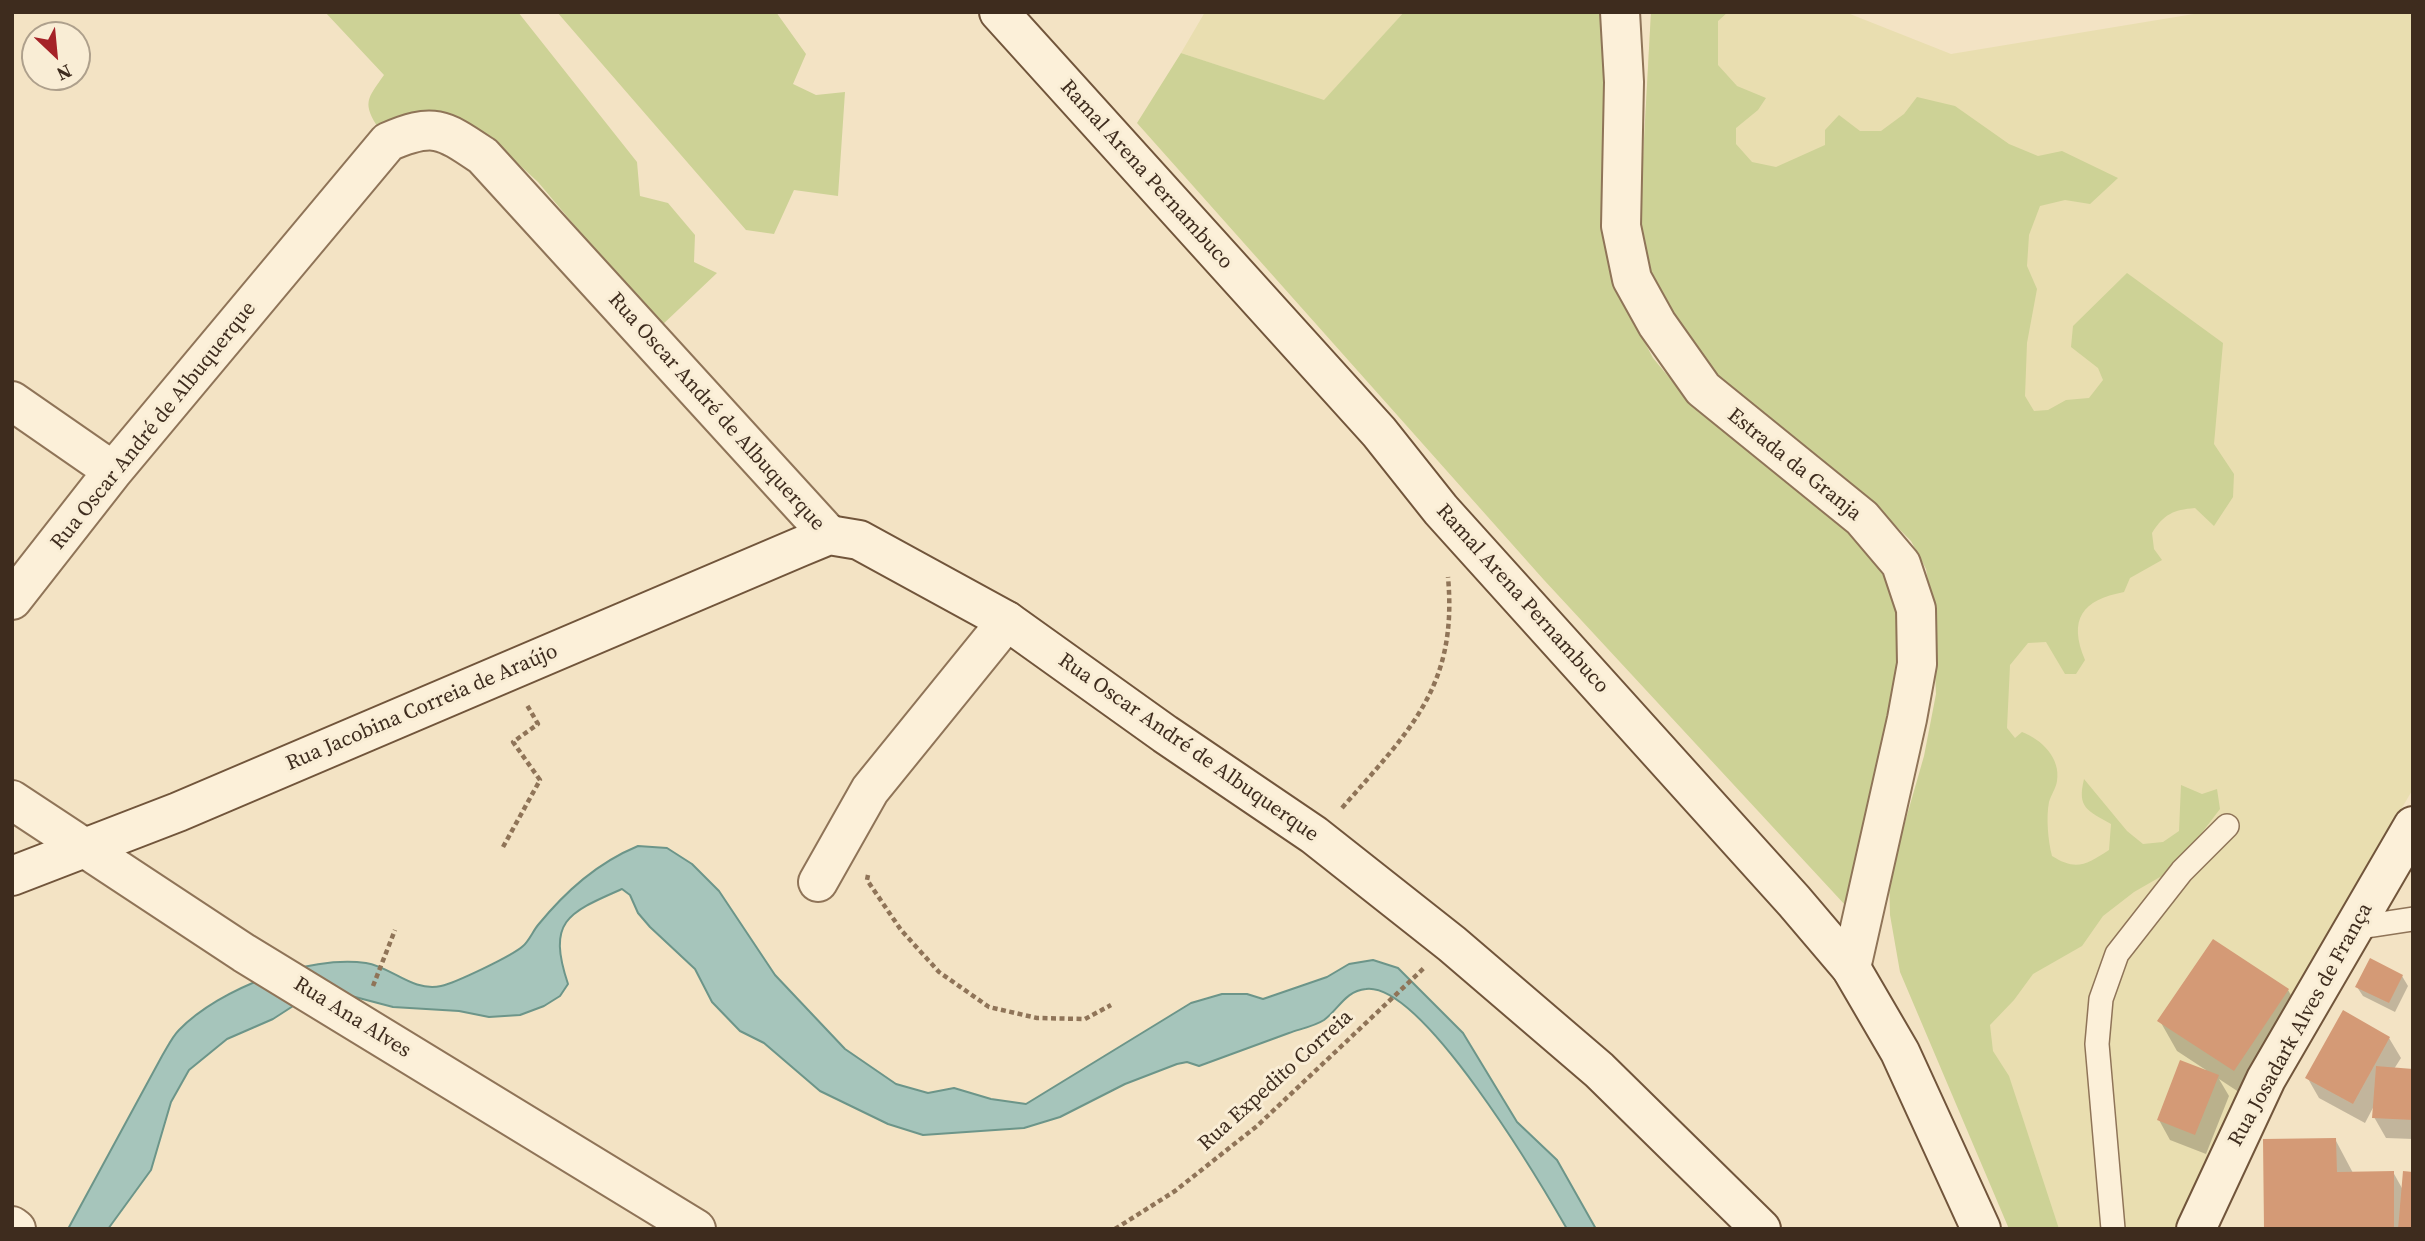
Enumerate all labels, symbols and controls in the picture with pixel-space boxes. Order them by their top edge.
north arrow [21,21,91,91]
text: N [52,58,76,88]
street label: Ramal Arena Pernambuco [1054,75,1238,275]
street label: Rua Oscar André de Albuquerque [602,288,830,536]
street label: Rua Oscar André de Albuquerque [46,297,262,555]
street label: Estrada da Granja [1722,403,1866,527]
street label: Ramal Arena Pernambuco [1430,499,1614,699]
street label: Rua Jacobina Correia de Araújo [282,639,562,777]
street label: Rua Oscar André de Albuquerque [1053,648,1323,848]
street label: Rua Josadark Alves de França [2223,899,2379,1151]
street label: Rua Ana Alves [289,972,415,1064]
street label: Rua Expedito Correia [1194,1005,1358,1157]

